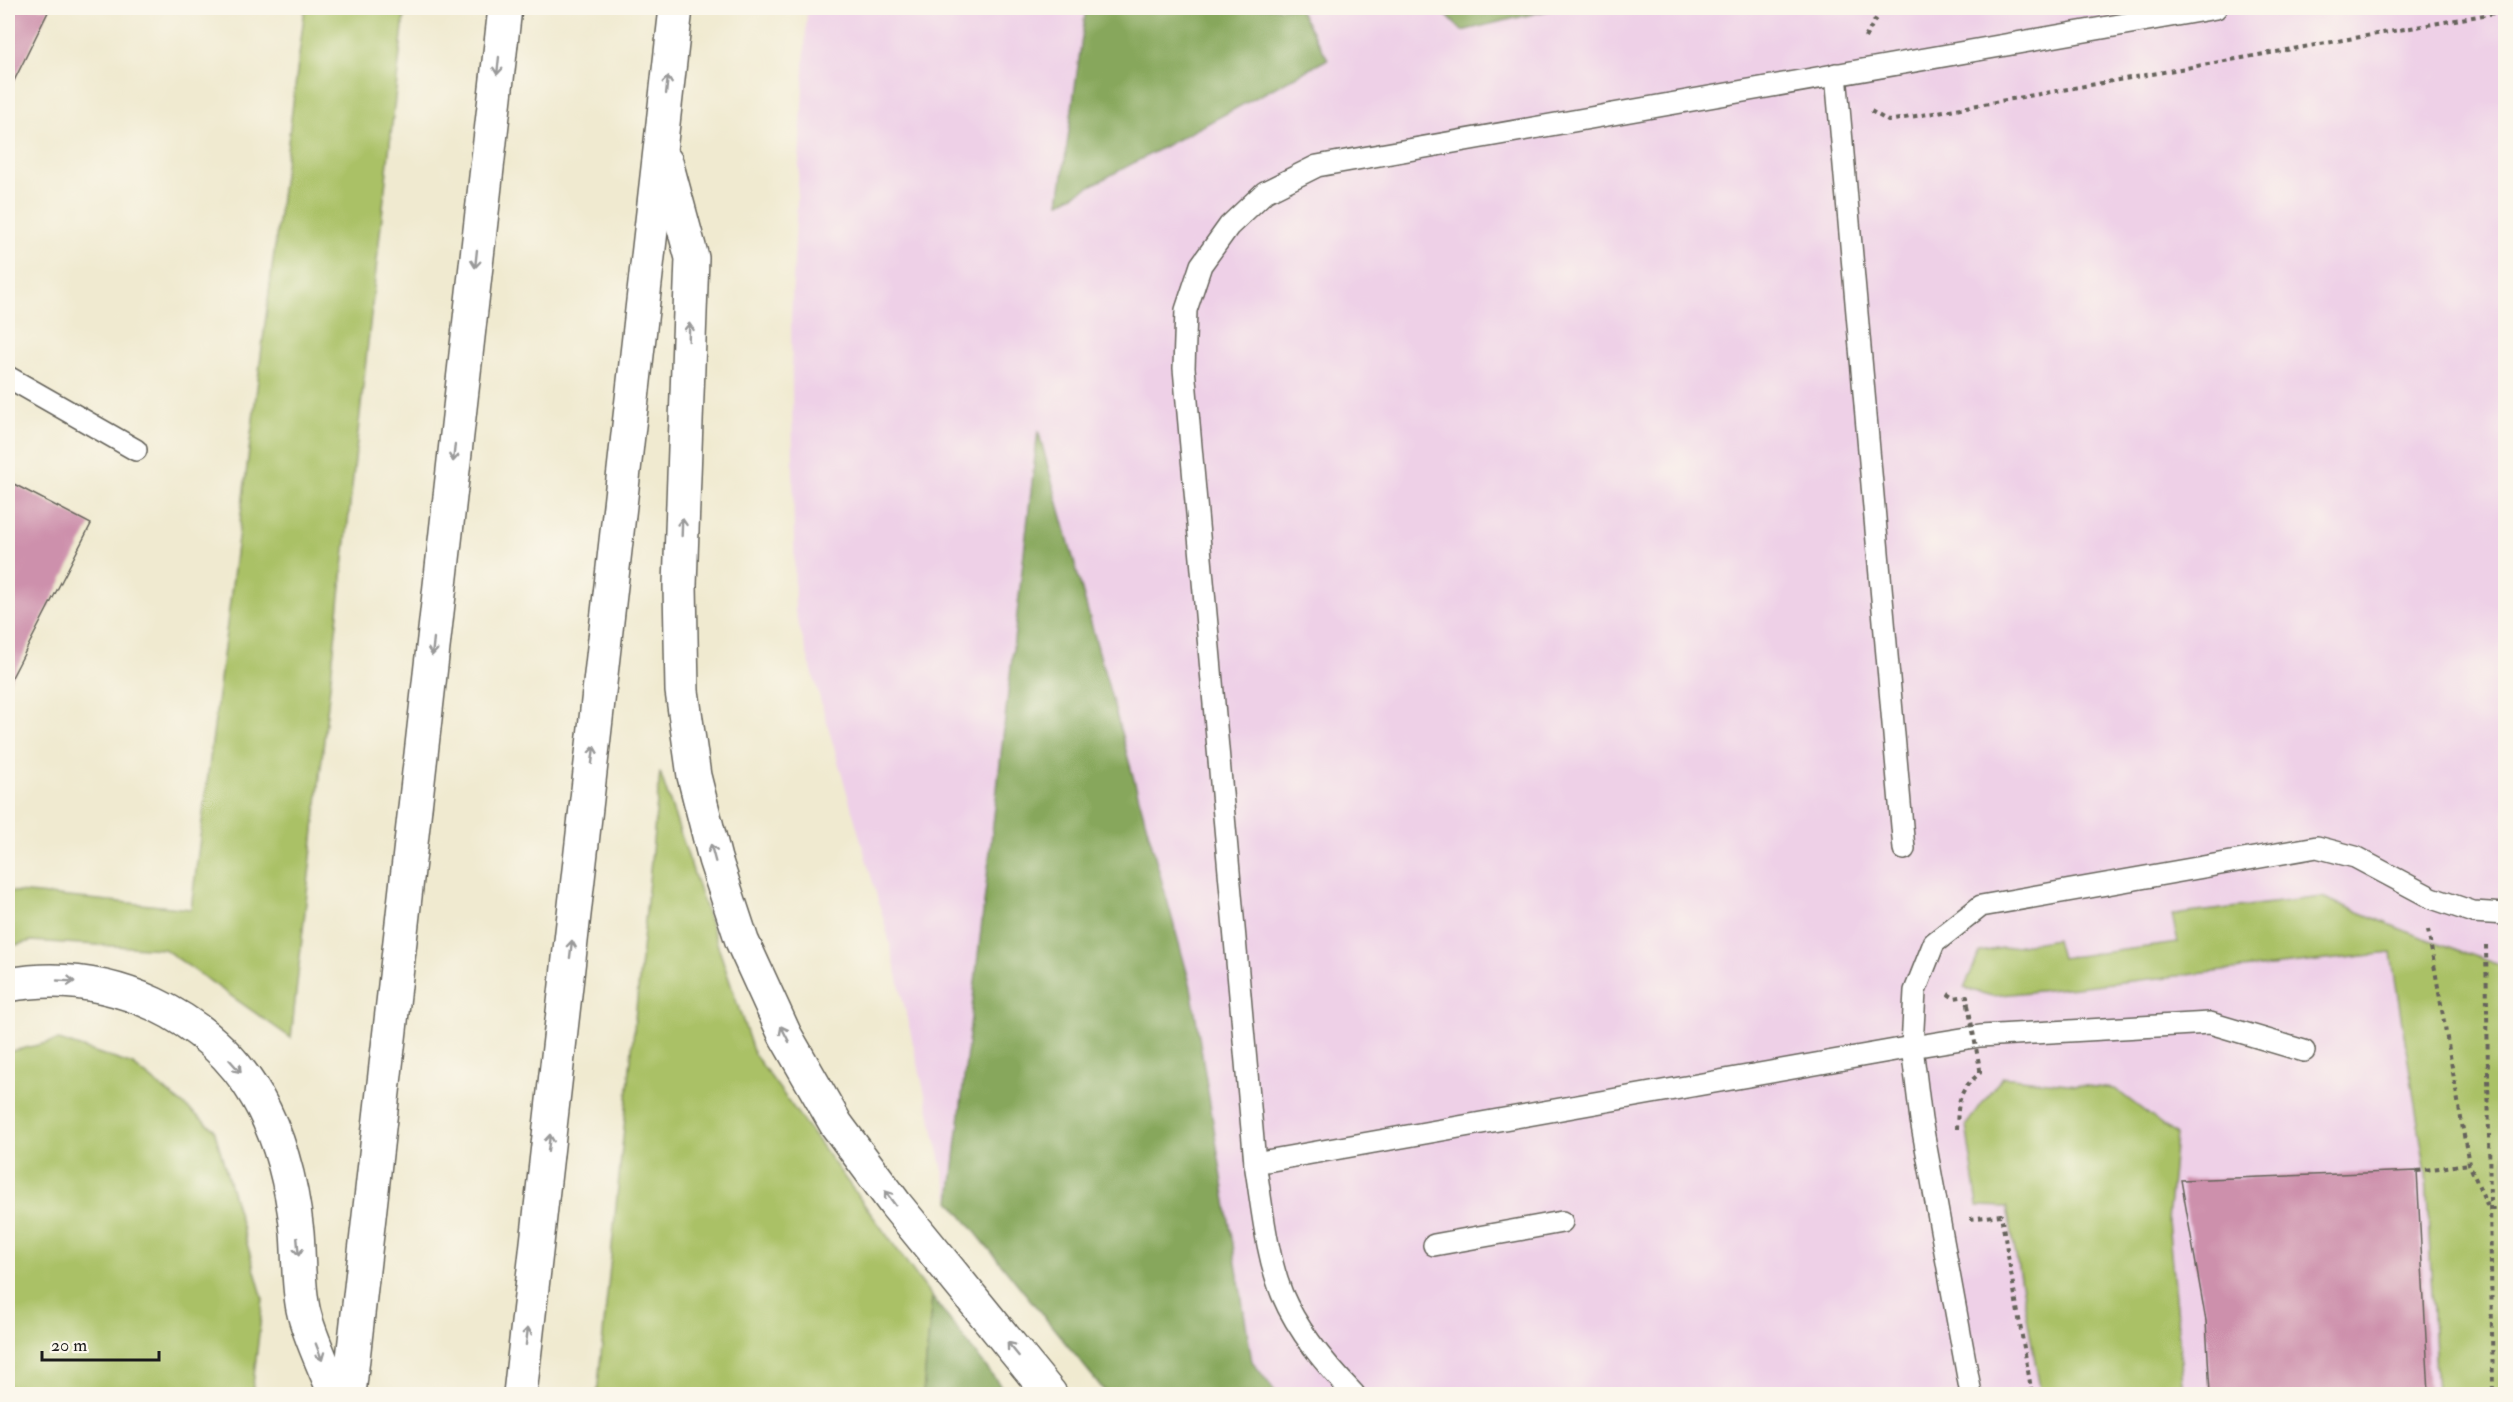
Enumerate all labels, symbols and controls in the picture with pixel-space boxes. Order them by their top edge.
one-way arrow [492,55,503,75]
one-way arrow [662,75,673,95]
one-way arrow [470,249,481,269]
one-way arrow [684,322,695,342]
one-way arrow [449,443,460,463]
one-way arrow [677,517,688,537]
one-way arrow [427,637,438,656]
one-way arrow [588,746,599,766]
one-way arrow [707,844,719,863]
one-way arrow [566,939,577,959]
one-way arrow [55,976,75,987]
one-way arrow [779,1026,790,1044]
one-way arrow [228,1058,242,1073]
one-way arrow [544,1133,555,1153]
one-way arrow [884,1190,897,1206]
one-way arrow [293,1236,304,1256]
scale bar [42,1324,159,1362]
one-way arrow [522,1327,533,1347]
text: 20 m [51,1334,87,1357]
one-way arrow [1007,1341,1020,1357]
one-way arrow [314,1342,325,1361]

